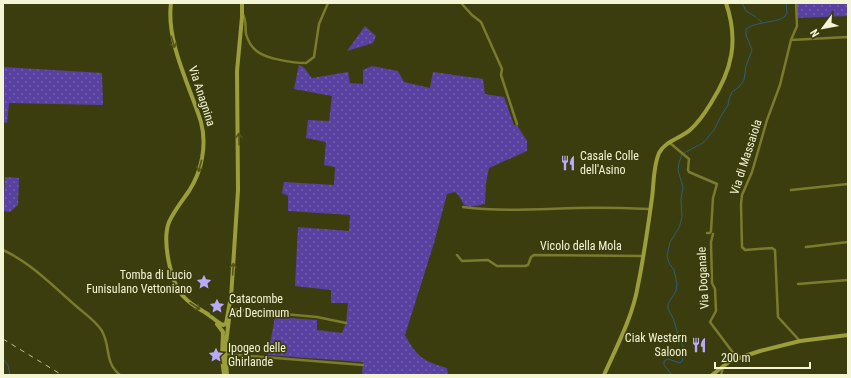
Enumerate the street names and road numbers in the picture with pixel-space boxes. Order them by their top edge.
street label: Via Anagnina [186,64,218,128]
street label: Via di Massaiola [727,117,765,196]
street label: Vicolo della Mola [540,239,622,253]
street label: Via Doganale [694,246,712,310]

